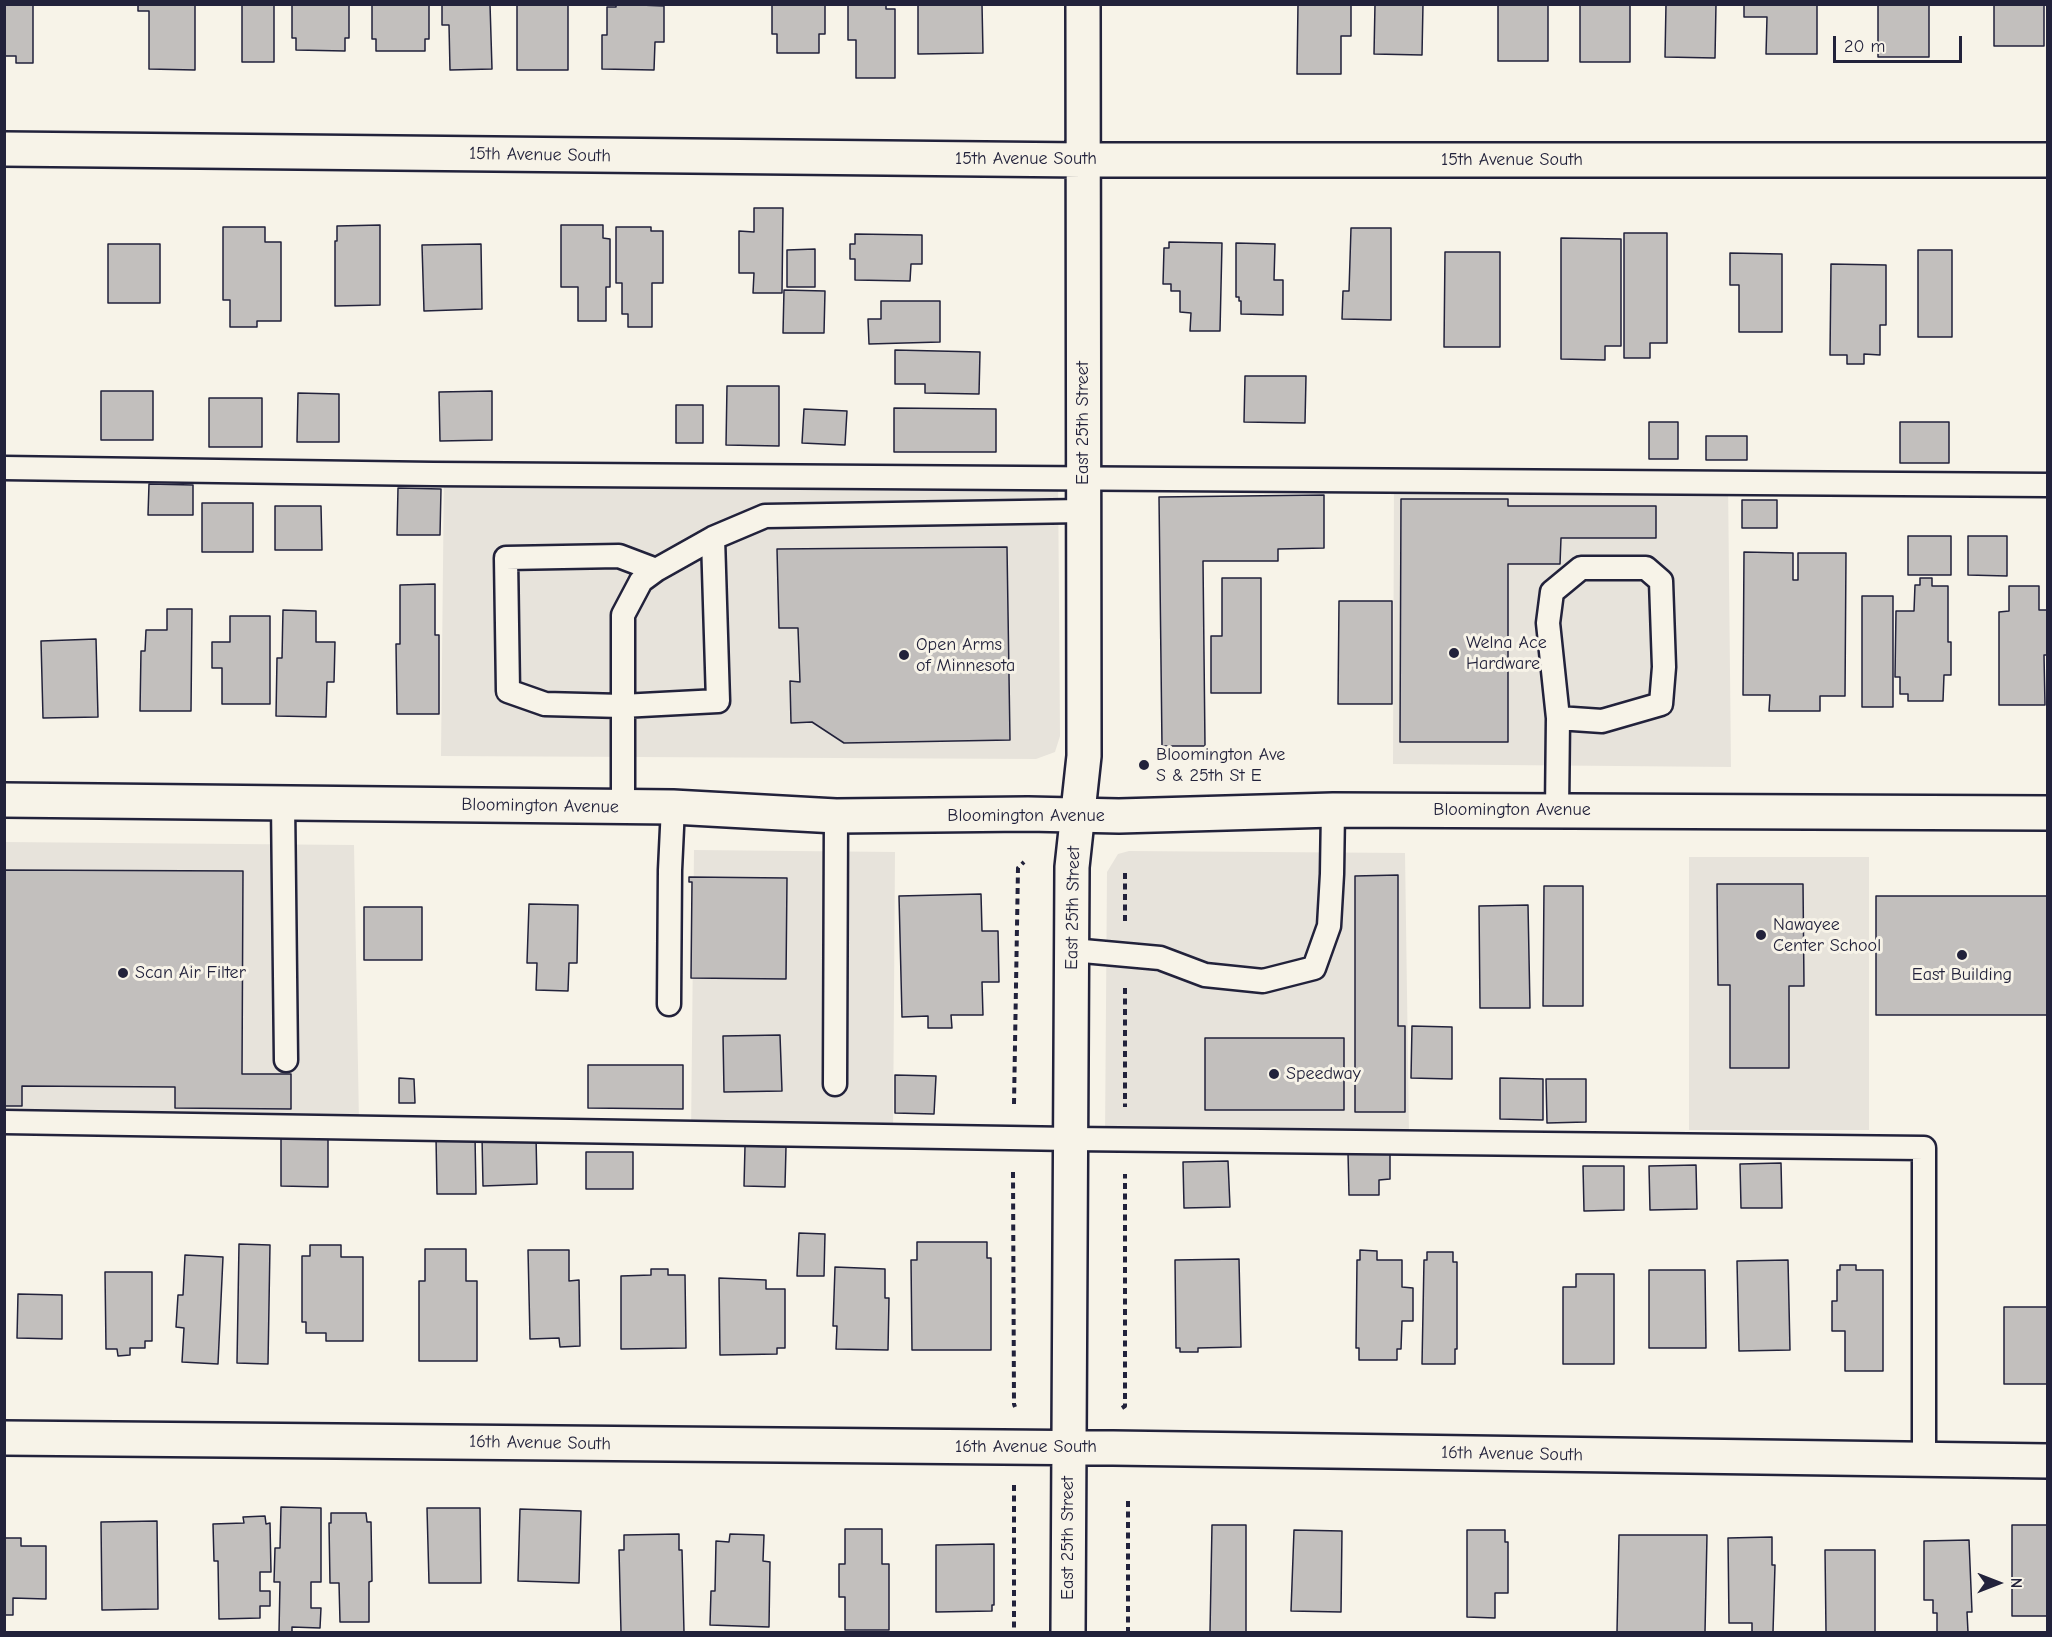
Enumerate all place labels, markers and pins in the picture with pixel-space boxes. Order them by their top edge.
place label: Welna Ace Hardware [1466,632,1547,674]
place label: Open Arms of Minnesota [916,634,1015,676]
marker: Welna Ace Hardware [1447,646,1461,660]
marker: Open Arms of Minnesota [897,648,911,662]
place label: Bloomington Ave S & 25th St E [1156,744,1285,786]
marker: Bloomington Ave S & 25th St E [1137,758,1151,772]
place label: Nawayee Center School [1773,914,1881,956]
marker: Nawayee Center School [1754,928,1768,942]
marker: East Building [1955,948,1969,962]
place label: Scan Air Filter [135,962,246,984]
place label: East Building [1912,964,2012,986]
marker: Scan Air Filter [116,966,130,980]
place label: Speedway [1286,1063,1361,1085]
marker: Speedway [1267,1067,1281,1081]

